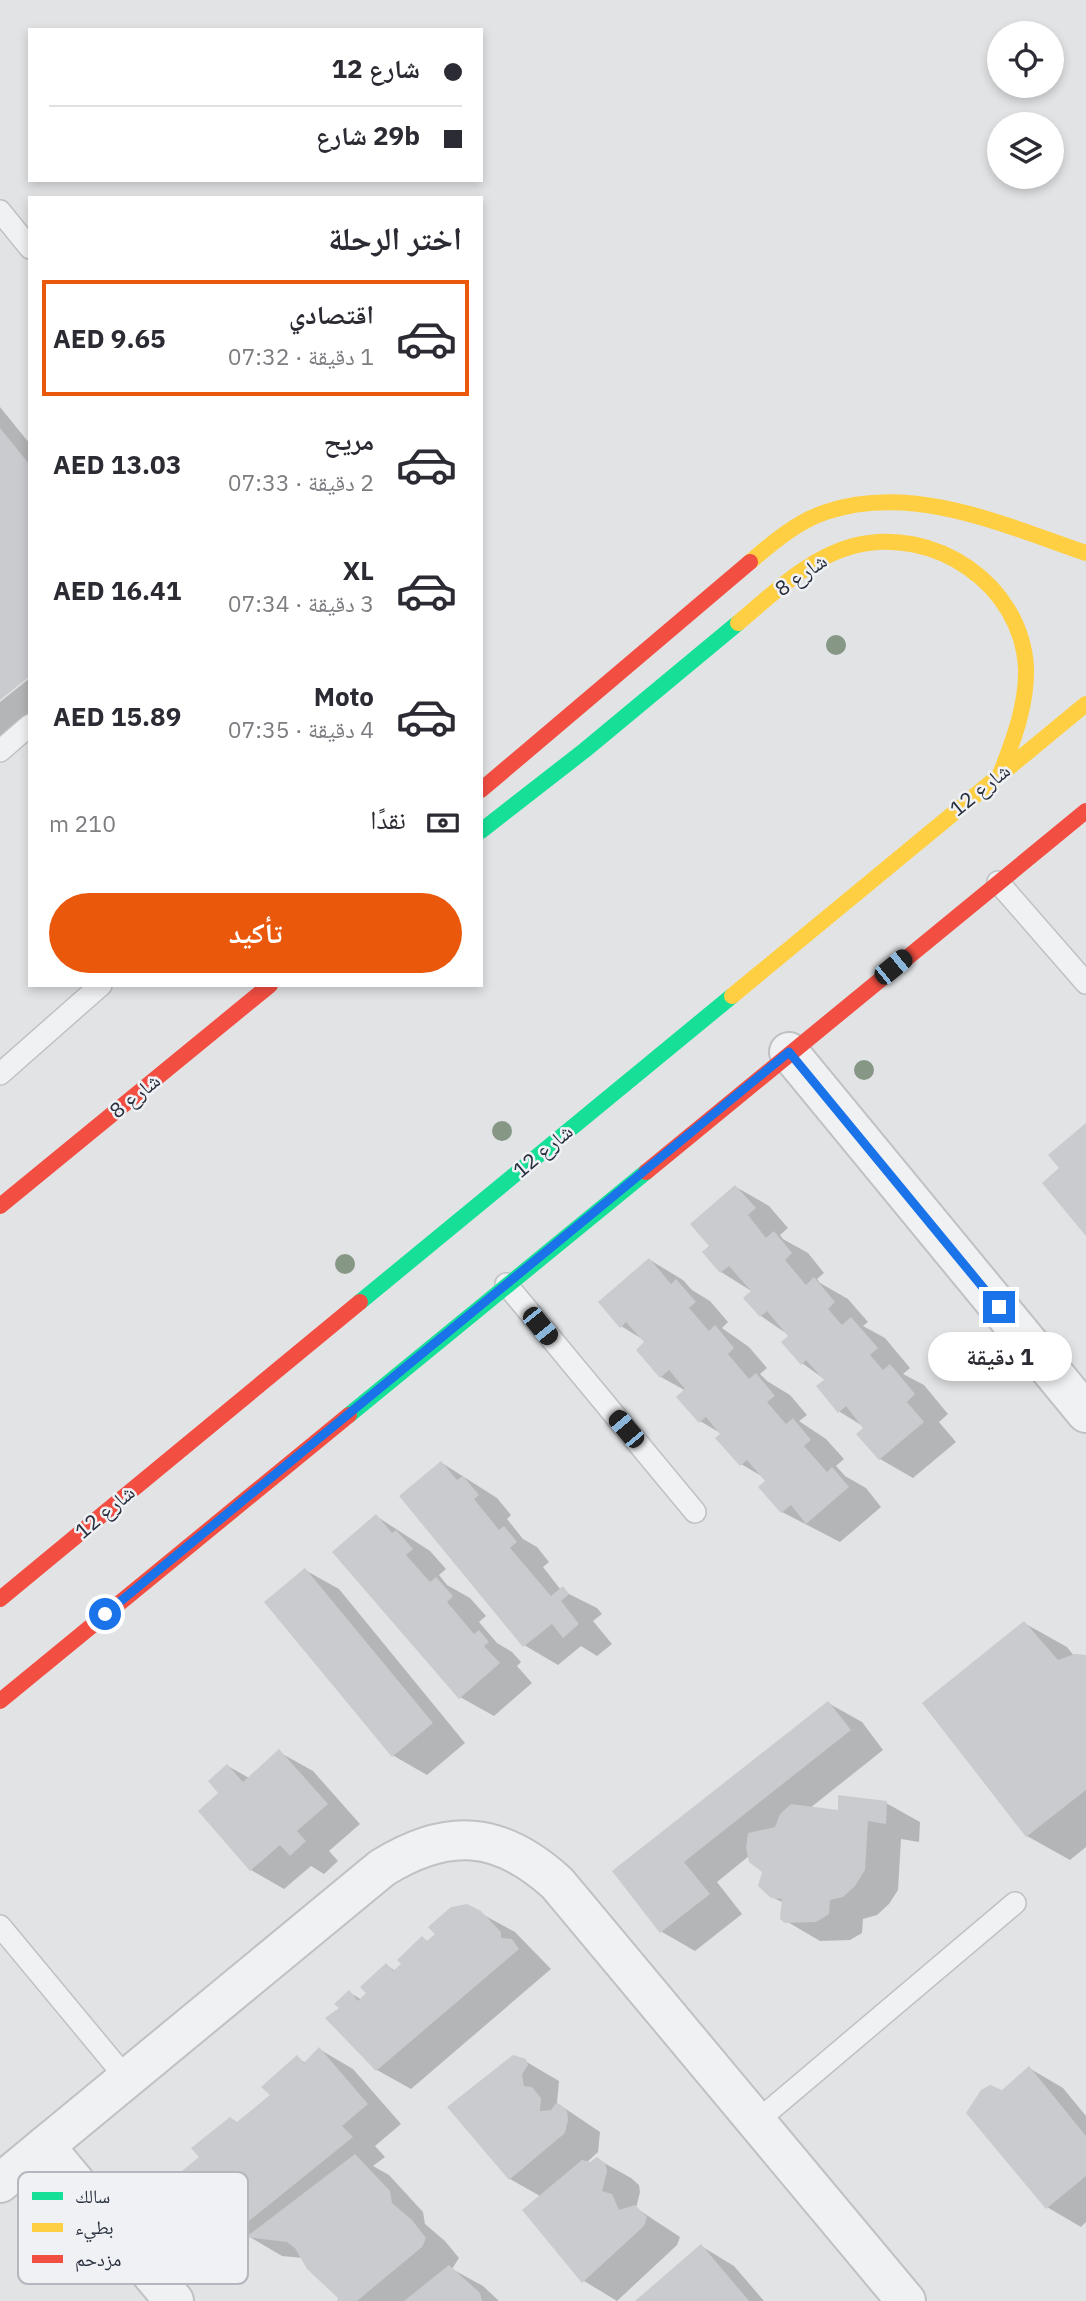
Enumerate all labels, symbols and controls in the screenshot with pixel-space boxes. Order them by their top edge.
map controls [987,21,1064,189]
button: locate [987,21,1064,98]
text: شارع 12 [331,51,420,85]
button: layers [987,112,1064,189]
text: 29b شارع [316,118,420,152]
text: اختر الرحلة [328,217,462,259]
text: اقتصادي [289,297,374,331]
icon: car [395,307,458,370]
text: AED 9.65 [53,321,166,355]
text: 1 دقيقة · 07:32 [228,341,374,371]
text: مريح [324,423,374,457]
icon: car [395,433,458,496]
text: AED 13.03 [53,447,181,481]
text: 2 دقيقة · 07:33 [228,467,374,497]
street label: شارع 8 [769,546,832,602]
text: XL [343,553,374,587]
icon: car [395,559,458,622]
text: AED 16.41 [53,573,181,607]
text: 3 دقيقة · 07:34 [228,588,374,618]
text: Moto [314,679,374,713]
icon: car [395,685,458,748]
text: AED 15.89 [53,699,181,733]
text: 4 دقيقة · 07:35 [228,714,374,744]
street label: شارع 12 [943,756,1015,822]
text: نقدًا [370,802,406,836]
icon: cash [424,804,462,842]
text: 210 m [49,808,116,838]
button: تأكيد [49,893,462,973]
car [871,946,916,988]
street label: شارع 8 [103,1066,166,1124]
street label: شارع 12 [507,1117,578,1183]
route end [983,1291,1015,1323]
car [519,1303,562,1349]
callout: 1 دقيقة [927,1332,1071,1380]
text: 1 دقيقة [966,1341,1034,1371]
car [605,1406,648,1452]
street label: شارع 12 [69,1478,140,1544]
route start [89,1598,121,1630]
legend [18,2172,248,2284]
text: سالك [75,2184,110,2208]
text: بطيء [75,2215,114,2243]
text: مزدحم [75,2247,121,2272]

